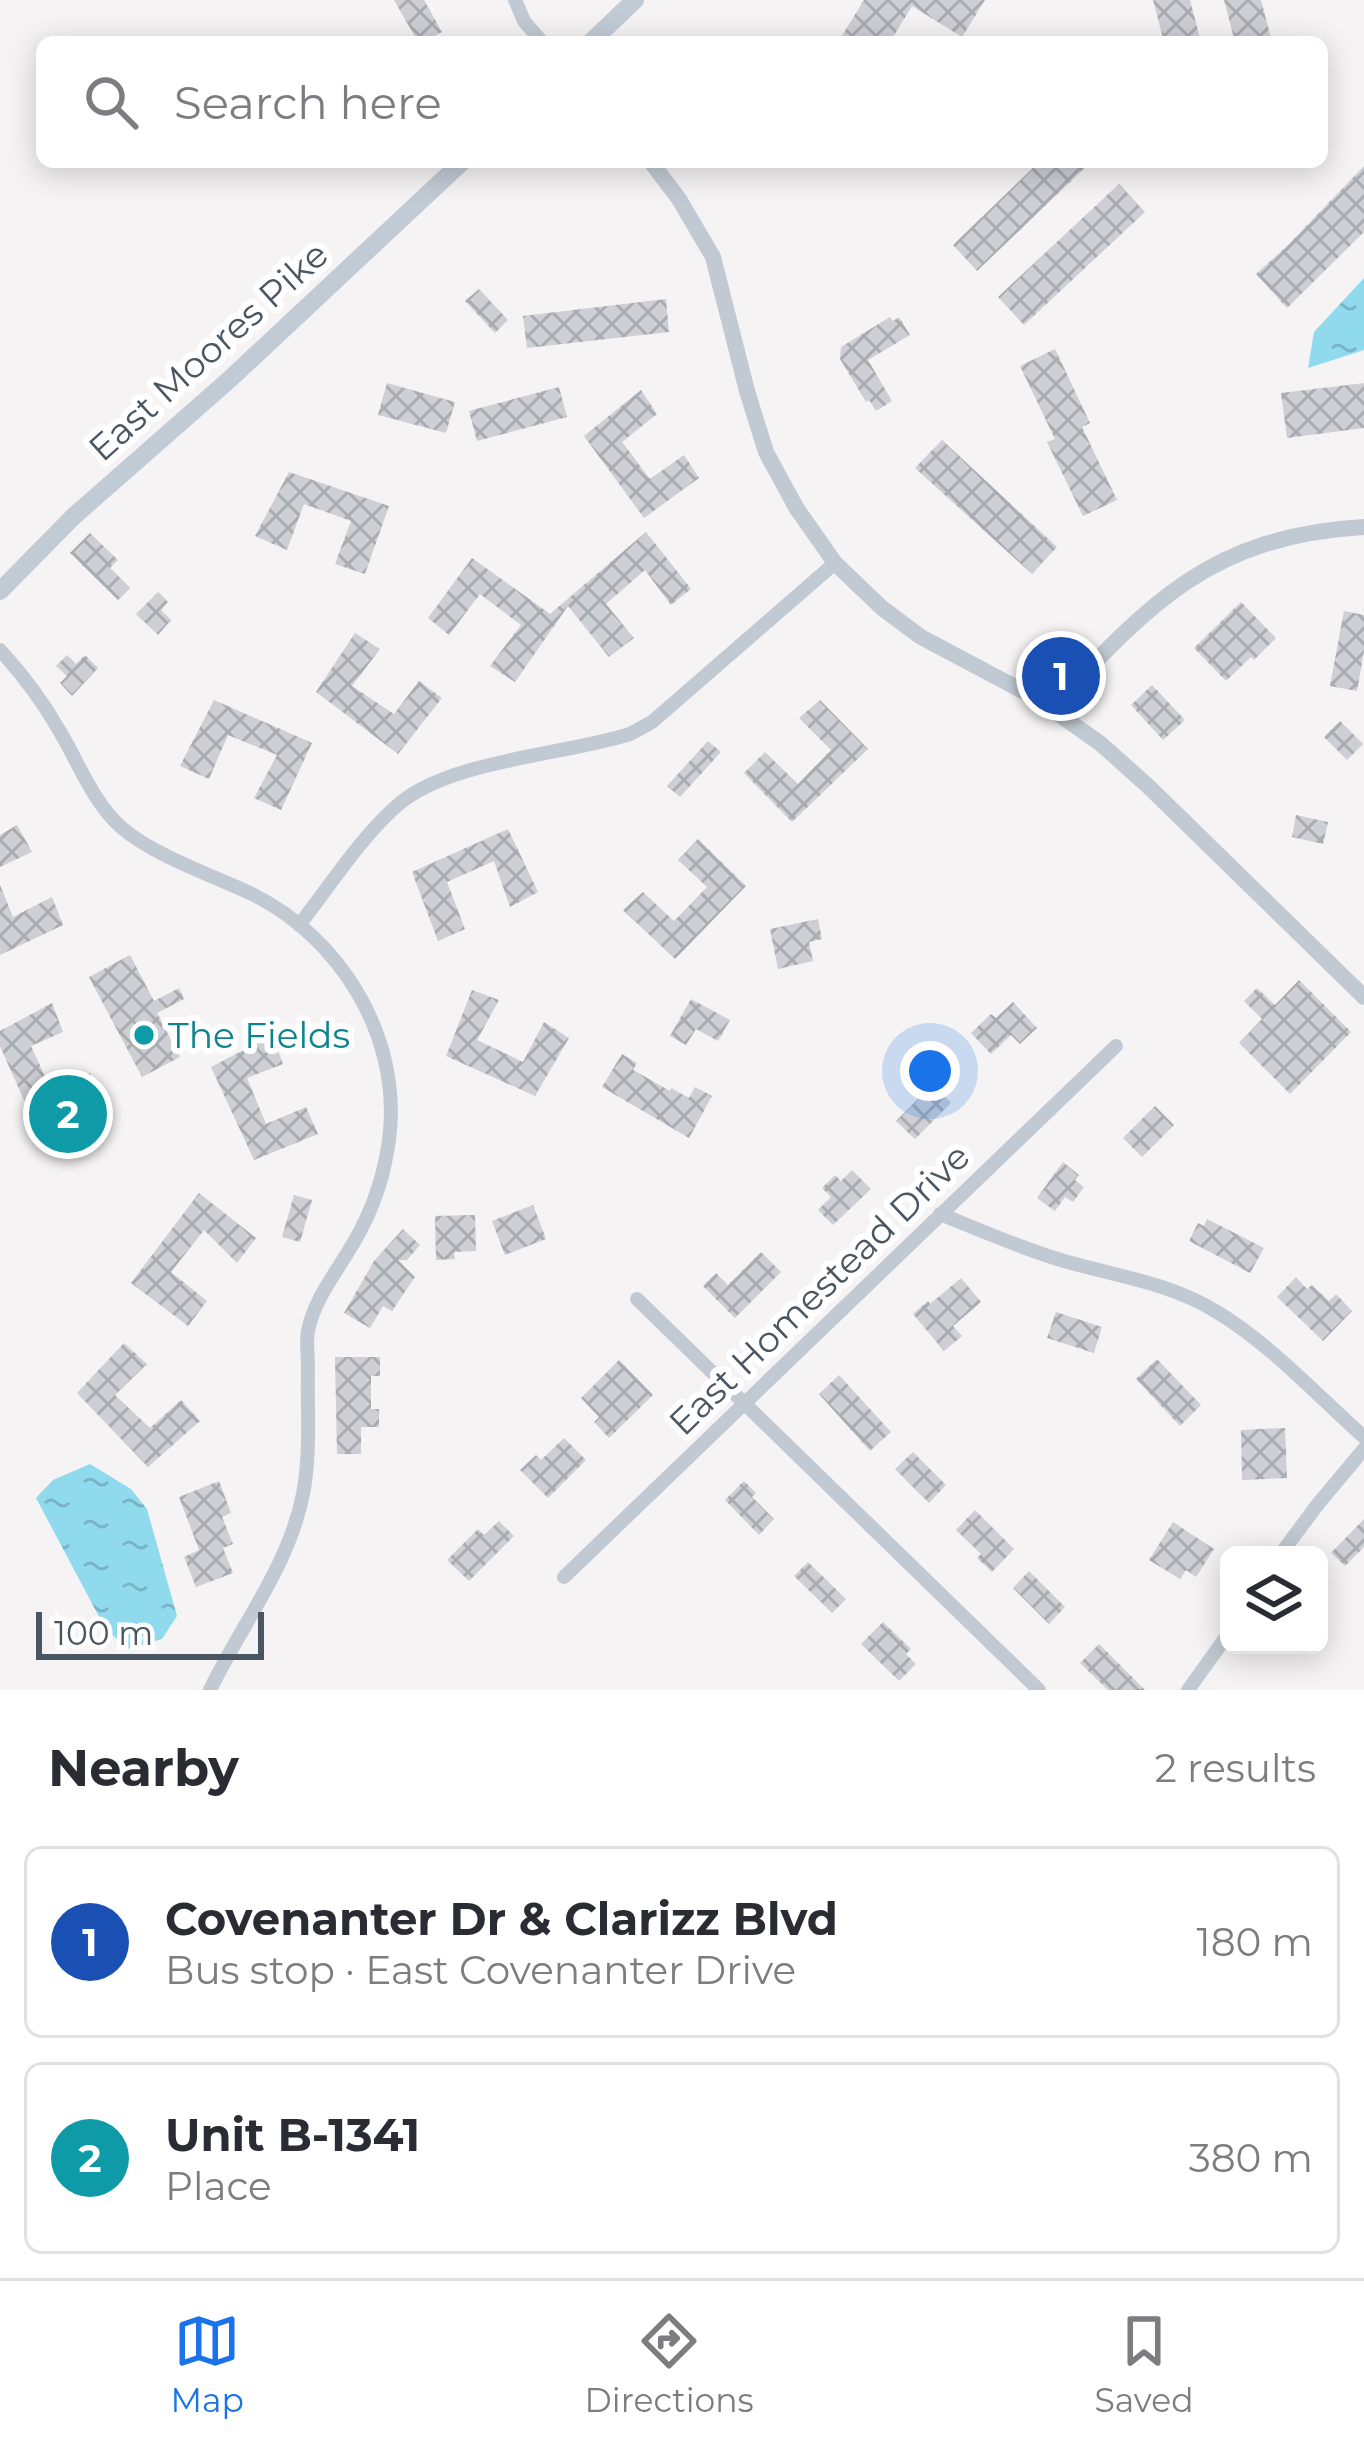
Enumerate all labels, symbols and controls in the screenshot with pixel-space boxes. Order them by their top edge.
search box [36,36,1328,168]
icon: search [78,69,144,135]
text: Search here [174,75,442,130]
street label: East Moores Pike [79,232,337,470]
pin: 1 [1022,631,1100,721]
place label: The Fields [168,1013,350,1057]
marker: The Fields [131,1022,157,1048]
your location [900,1041,960,1101]
pin: 2 [29,1069,107,1159]
street label: East Homestead Drive [660,1134,978,1444]
map controls [1220,1546,1328,1654]
button: layers [1220,1546,1328,1654]
scale bar [36,1606,264,1659]
text: 100 m [54,1613,153,1653]
text: Nearby [48,1737,239,1799]
text: 2 results [1155,1744,1316,1792]
text: Covenanter Dr & Clarizz Blvd [165,1891,838,1946]
text: 1 [82,1918,98,1966]
text: 180 m [1197,1918,1313,1966]
text: Bus stop · East Covenanter Drive [165,1946,796,1994]
text: Unit B-1341 [165,2107,420,2162]
text: 2 [78,2134,102,2182]
text: 380 m [1189,2134,1313,2182]
text: Place [165,2162,272,2210]
tab: Map [170,2308,244,2420]
tab: Directions [585,2308,754,2420]
tab: Saved [1094,2308,1194,2420]

